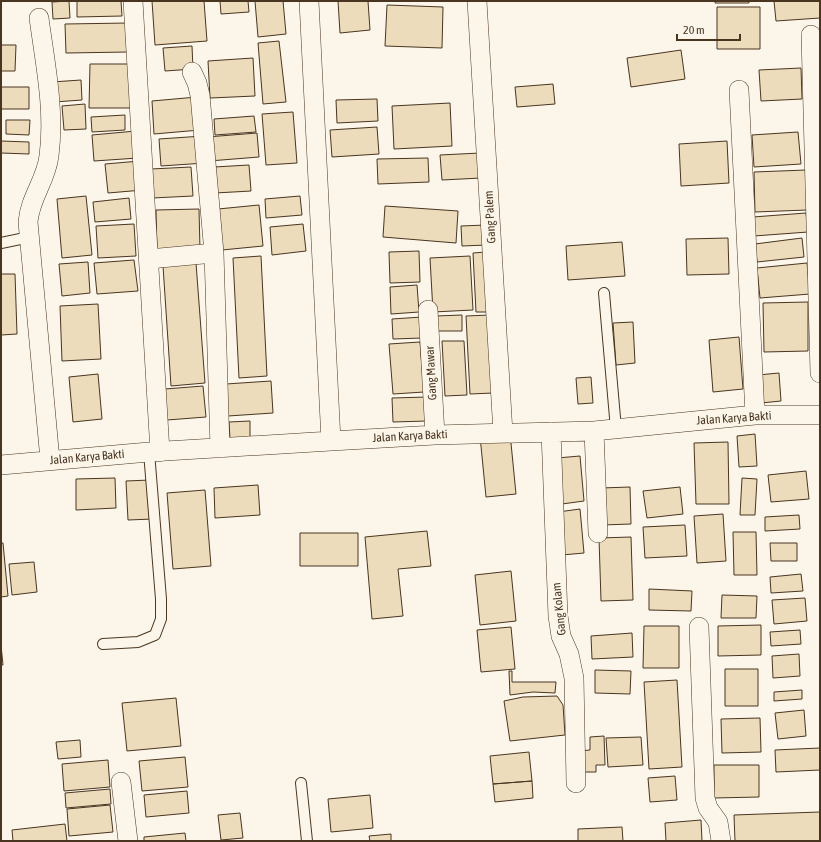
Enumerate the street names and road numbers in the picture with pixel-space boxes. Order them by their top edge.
street label: Gang Palem [482,190,498,244]
street label: Gang Mawar [423,345,439,401]
street label: Jalan Karya Bakti [696,408,772,428]
street label: Jalan Karya Bakti [372,427,448,445]
street label: Jalan Karya Bakti [49,447,125,467]
street label: Gang Kolam [549,582,569,636]

